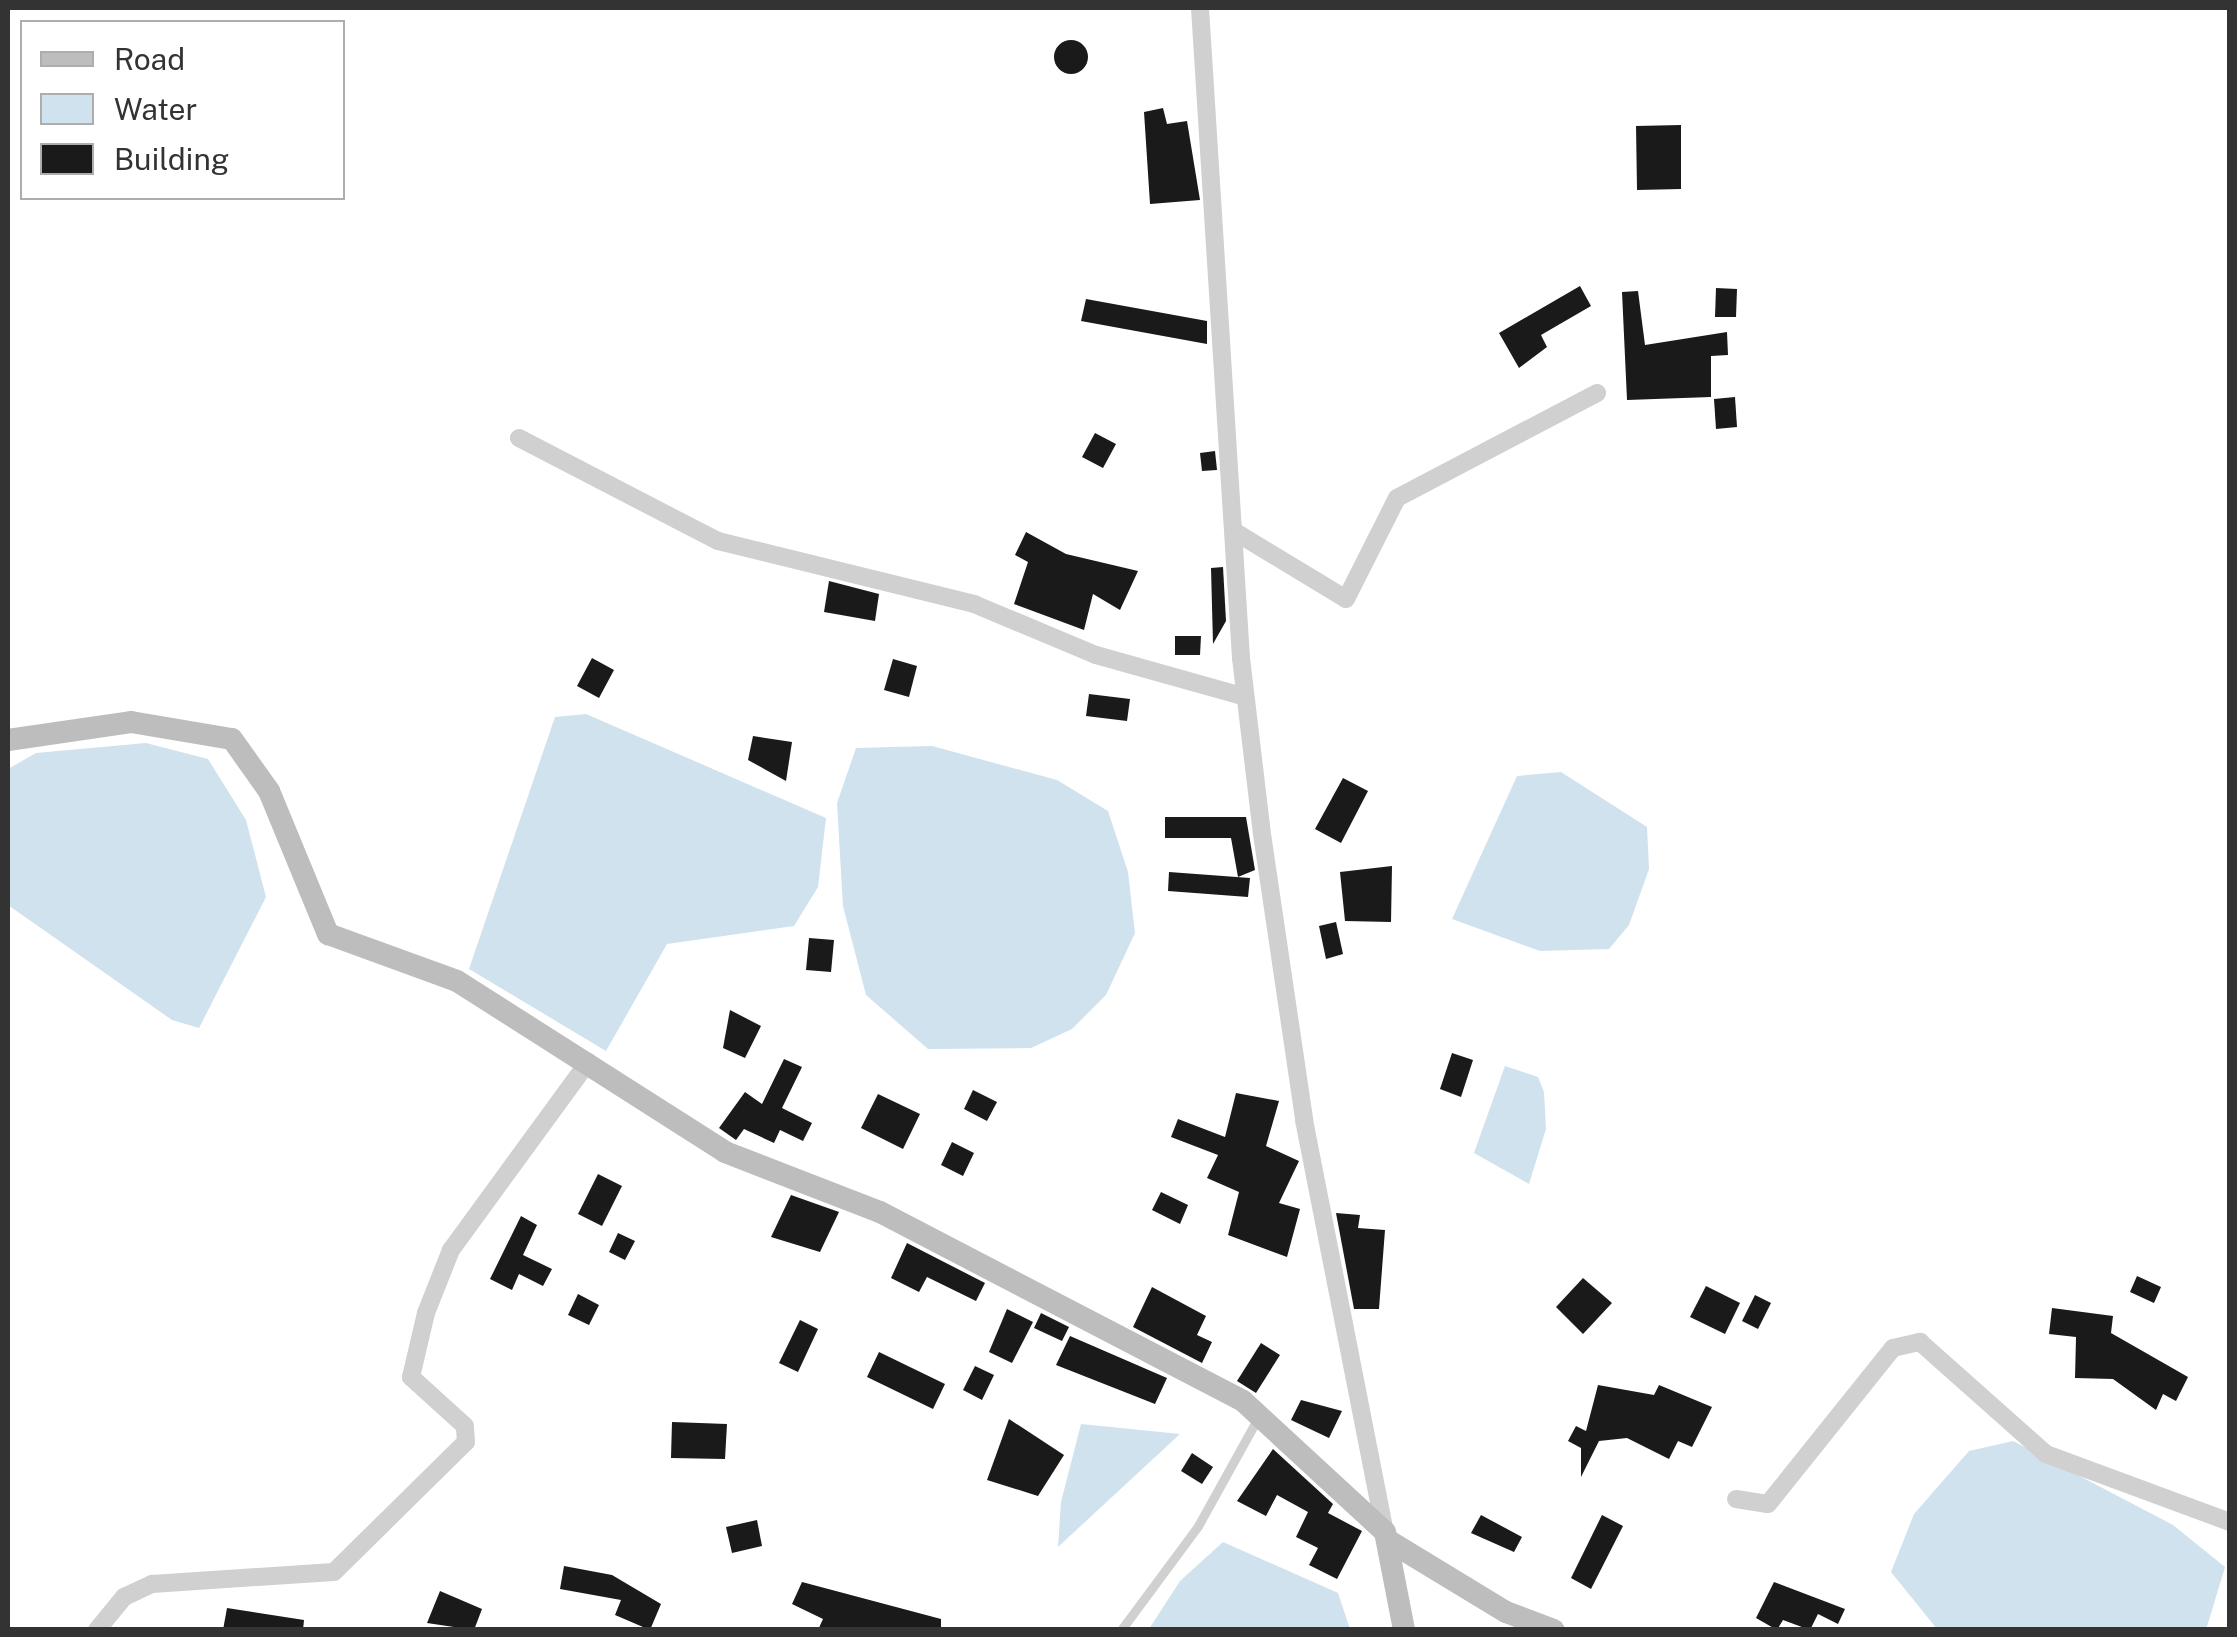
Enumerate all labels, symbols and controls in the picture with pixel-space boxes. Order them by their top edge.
legend [20,20,345,200]
text: Road [114,41,185,77]
text: Water [114,91,197,127]
text: Building [114,141,229,177]

